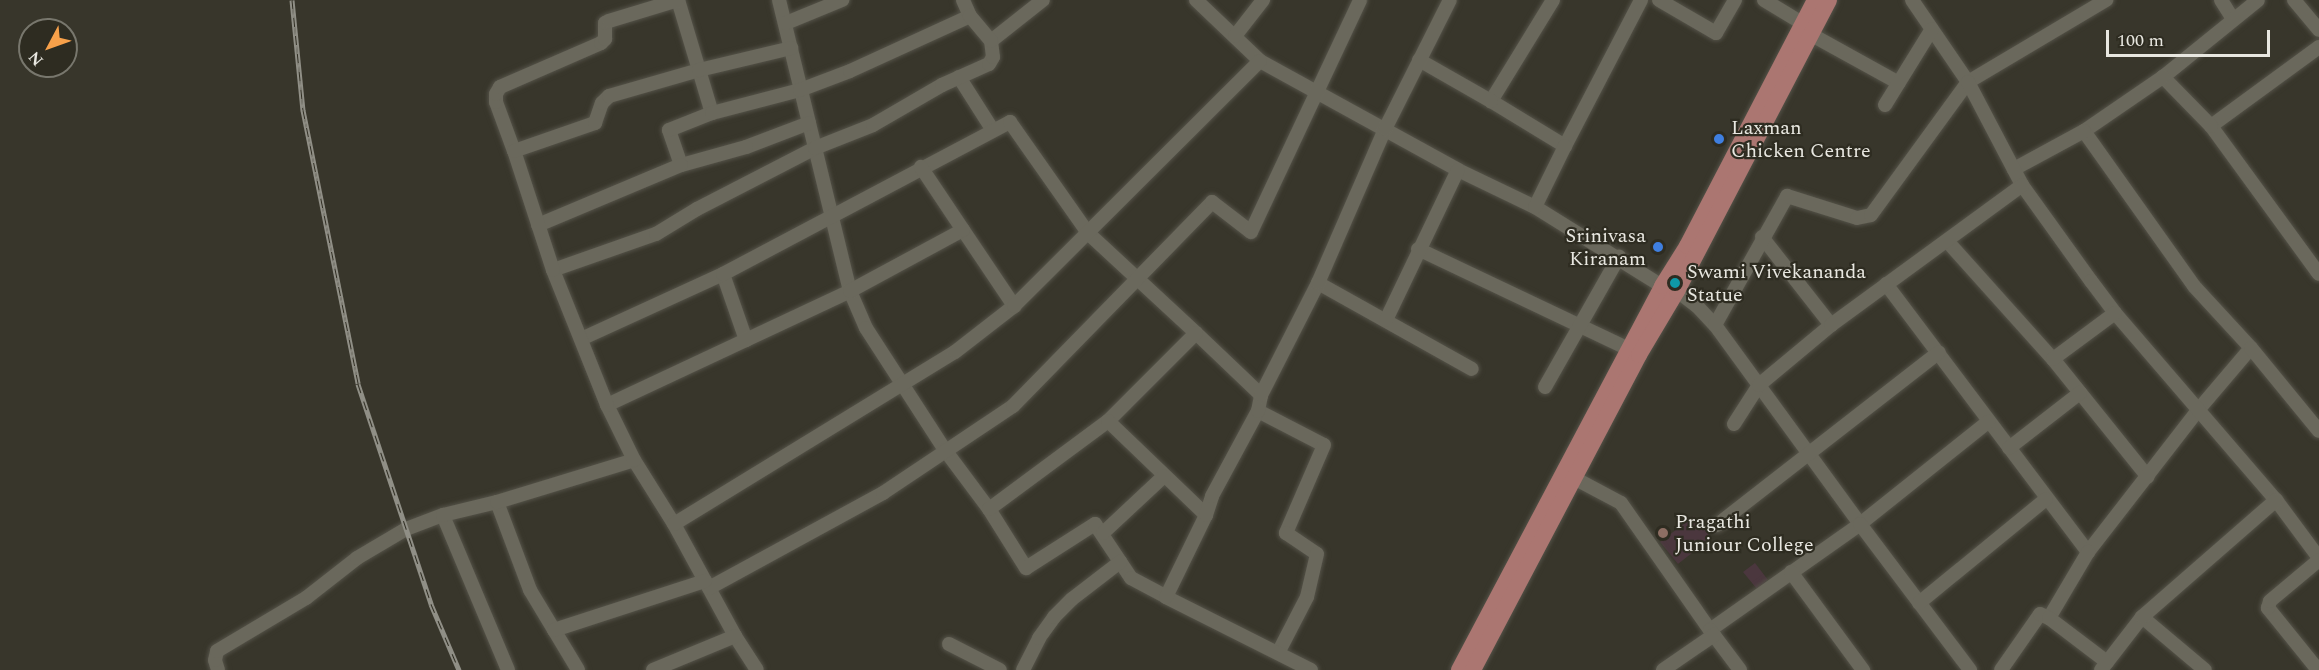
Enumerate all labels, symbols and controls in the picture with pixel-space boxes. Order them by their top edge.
north arrow [18,18,78,78]
scale bar [2109,18,2272,56]
text: 100 m [2117,27,2164,54]
text: N [23,46,49,71]
place label: Laxman Chicken Centre [1731,116,1871,163]
marker: Laxman Chicken Centre [1712,132,1726,146]
place label: Srinivasa Kiranam [1566,224,1646,271]
marker: Srinivasa Kiranam [1651,240,1665,254]
place label: Swami Vivekananda Statue [1687,260,1866,307]
marker: Swami Vivekananda Statue [1668,276,1682,290]
place label: Pragathi Juniour College [1675,510,1814,557]
marker: Pragathi Juniour College [1656,526,1670,540]

